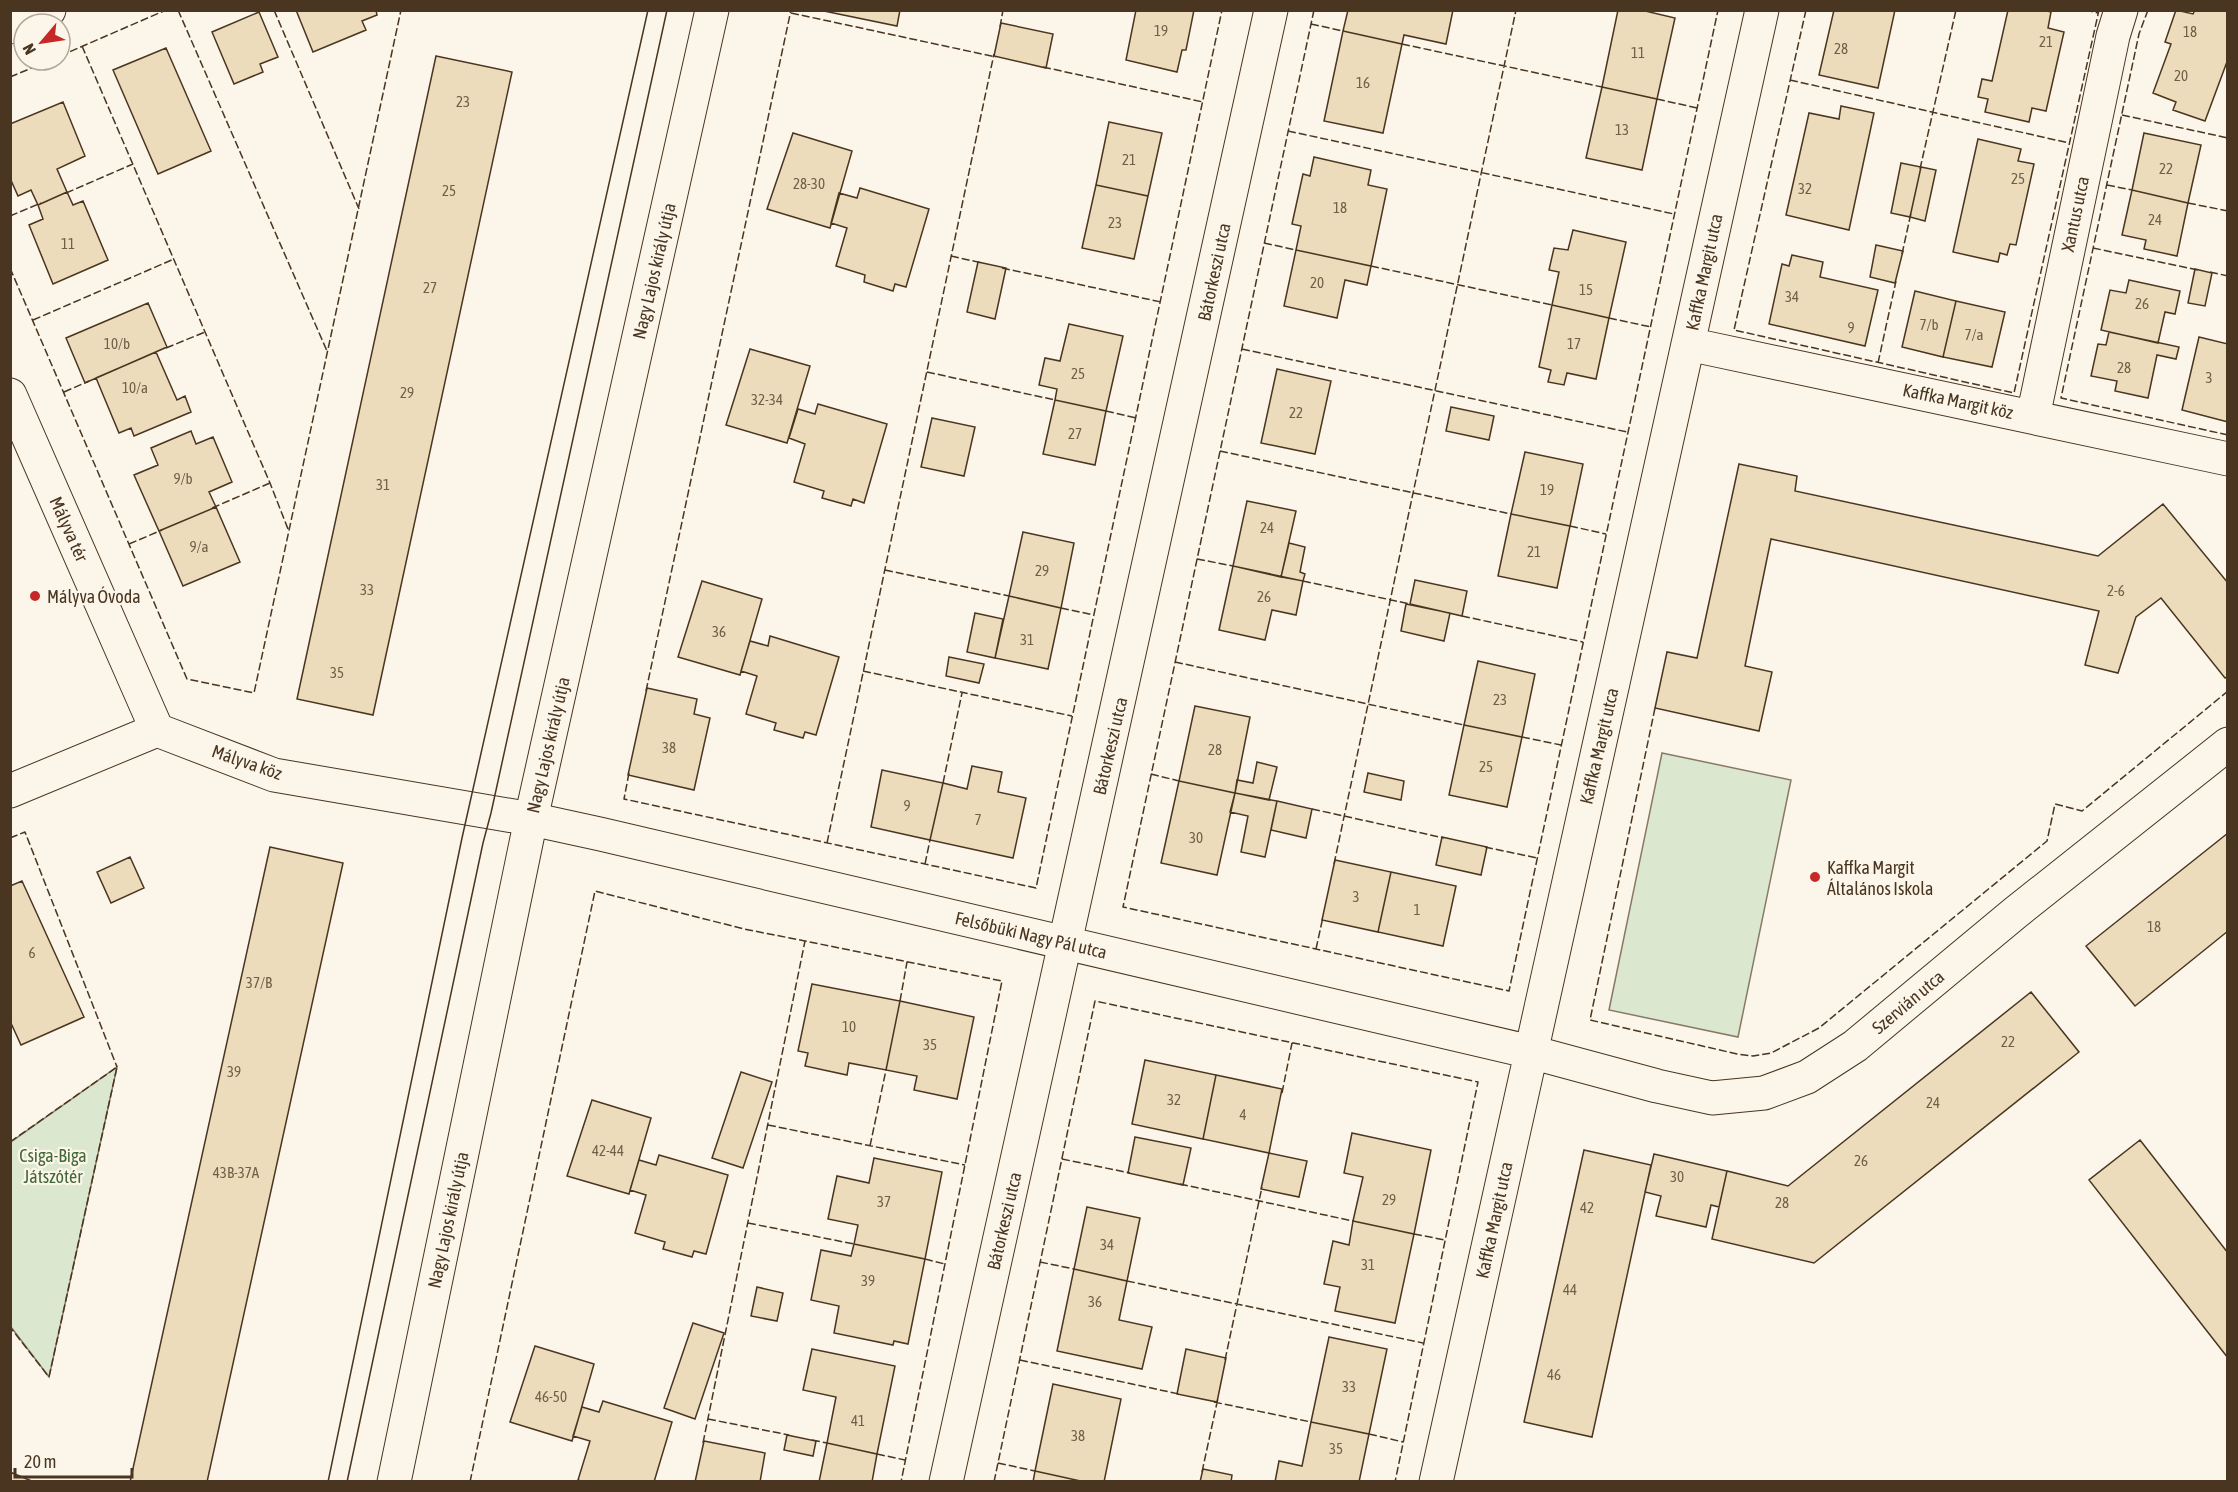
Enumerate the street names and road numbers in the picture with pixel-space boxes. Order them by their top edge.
street label: Xantus utca [2057,174,2093,254]
street label: Nagy Lajos király útja [628,201,680,341]
street label: Kaffka Margit utca [1681,212,1727,332]
street label: Bátorkeszi utca [1193,221,1235,323]
street label: Kaffka Margit köz [1901,379,2016,423]
street label: Mályva tér [45,493,93,565]
street label: Nagy Lajos király útja [522,675,574,815]
street label: Kaffka Margit utca [1575,686,1623,806]
street label: Bátorkeszi utca [1089,695,1131,797]
street label: Mályva köz [209,740,285,784]
street label: Felsőbüki Nagy Pál utca [953,907,1109,963]
street label: Szervián utca [1868,966,1948,1038]
street label: Nagy Lajos király útja [423,1150,473,1290]
street label: Kaffka Margit utca [1471,1160,1517,1280]
street label: Bátorkeszi utca [983,1170,1025,1272]

